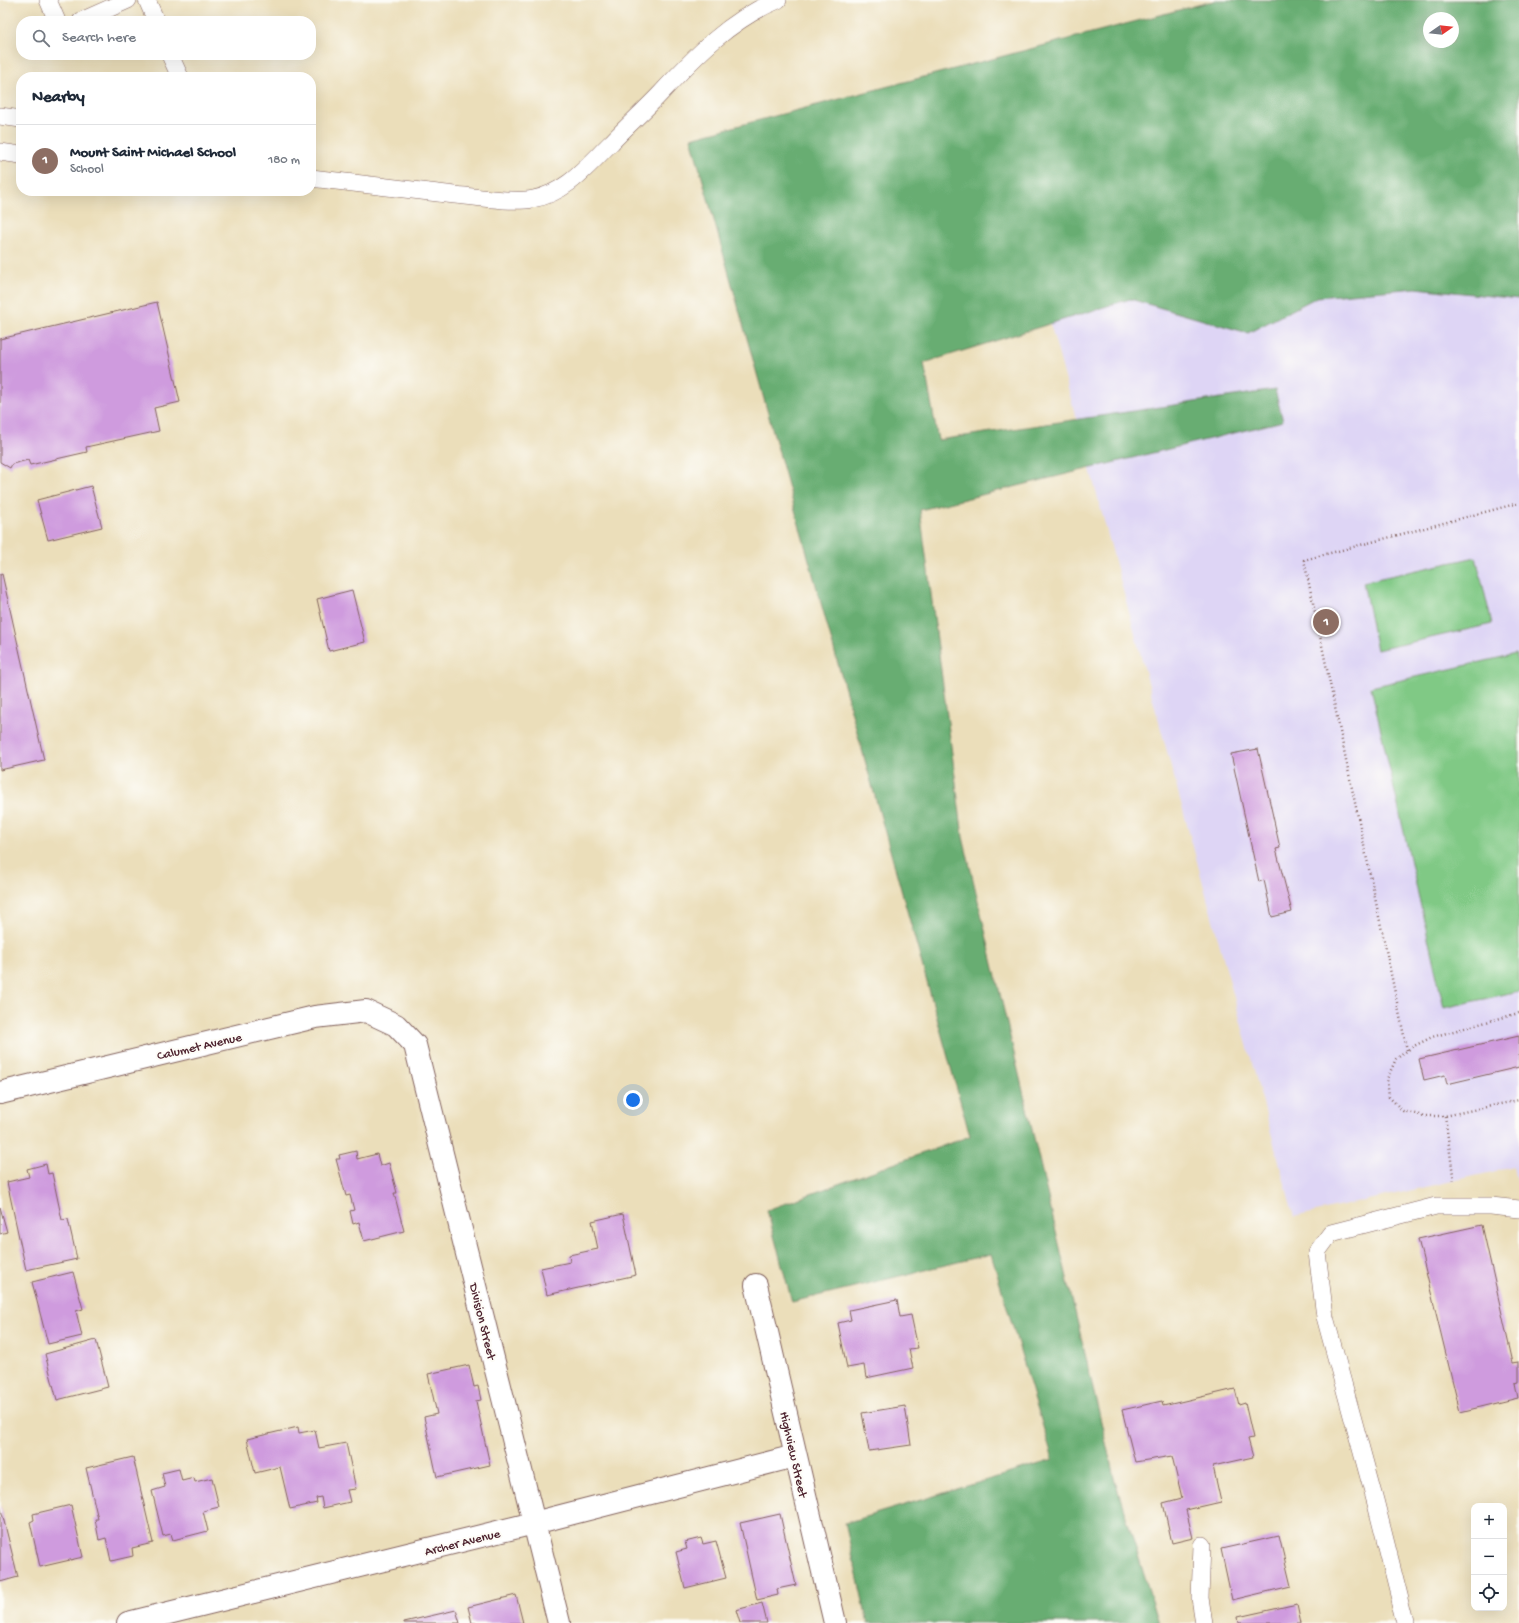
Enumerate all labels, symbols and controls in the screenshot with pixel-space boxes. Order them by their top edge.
north arrow [1423,12,1459,48]
search box [16,16,316,60]
icon: search [30,27,52,49]
text: Search here [62,29,136,47]
text: Nearby [32,88,85,108]
text: Mount Saint Michael School [70,144,236,162]
text: 1 [42,153,48,168]
text: 180 m [268,153,300,168]
text: School [70,162,104,177]
pin: 1 [1313,607,1339,637]
street label: Calumet Avenue [156,1030,244,1064]
your location [623,1090,643,1110]
street label: Division Street [465,1281,499,1363]
street label: Highview Street [775,1410,810,1501]
map controls [1471,1503,1507,1611]
button: + [1471,1503,1507,1539]
street label: Archer Avenue [423,1527,502,1560]
button: − [1471,1539,1507,1575]
button: locate [1471,1575,1507,1611]

